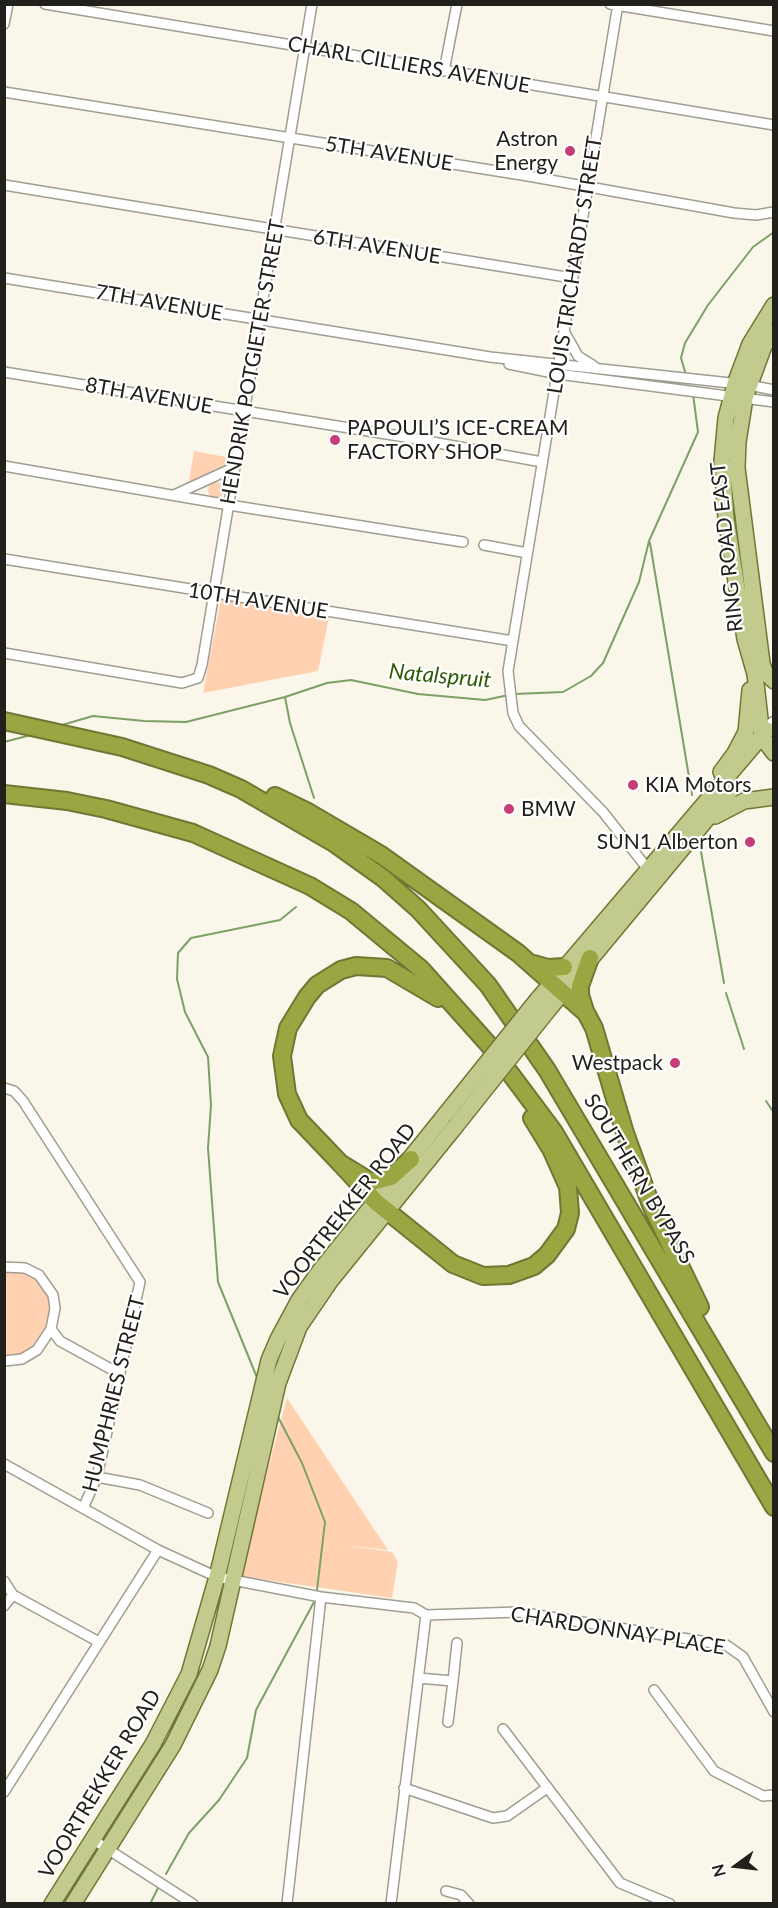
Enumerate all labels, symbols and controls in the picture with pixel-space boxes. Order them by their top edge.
street label: CHARL CILLIERS AVENUE [286,31,532,99]
place label: Astron Energy [494,126,558,176]
street label: 5TH AVENUE [323,131,455,177]
street label: LOUIS TRICHARDT STREET [542,134,608,396]
marker: Astron Energy [563,144,577,158]
street label: HENDRIK POTGIETER STREET [216,218,290,506]
street label: 6TH AVENUE [311,224,443,270]
street label: 7TH AVENUE [93,279,225,327]
street label: 8TH AVENUE [83,372,215,420]
place label: PAPOULI’S ICE-CREAM FACTORY SHOP [347,415,568,465]
marker: PAPOULI’S ICE-CREAM FACTORY SHOP [328,433,342,447]
street label: RING ROAD EAST [706,461,748,633]
street label: 10TH AVENUE [186,578,330,624]
water label: Natalspruit [388,658,492,694]
place label: KIA Motors [645,772,751,798]
marker: KIA Motors [626,778,640,792]
place label: BMW [521,796,576,822]
marker: BMW [502,802,516,816]
place label: SUN1 Alberton [597,829,738,855]
marker: SUN1 Alberton [743,835,757,849]
place label: Westpack [572,1050,663,1076]
marker: Westpack [668,1056,682,1070]
street label: SOUTHERN BYPASS [578,1090,700,1268]
street label: VOORTREKKER ROAD [269,1118,421,1304]
street label: HUMPHRIES STREET [77,1293,151,1495]
street label: CHARDONNAY PLACE [509,1602,727,1660]
street label: VOORTREKKER ROAD [34,1685,166,1883]
north arrow [706,1836,766,1896]
text: N [707,1862,729,1879]

